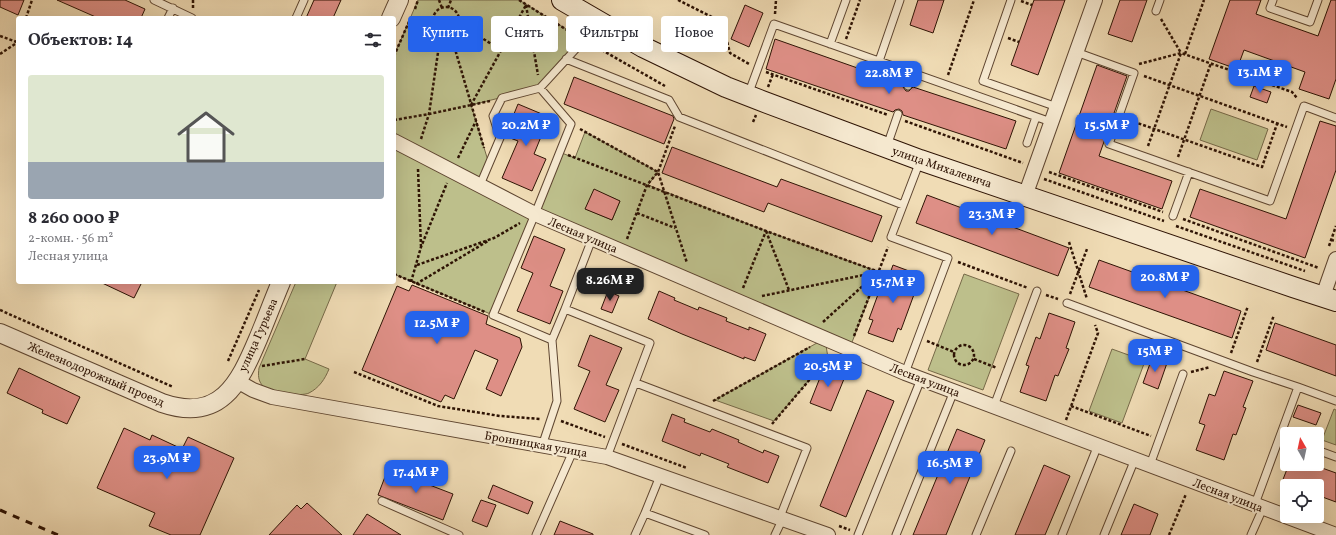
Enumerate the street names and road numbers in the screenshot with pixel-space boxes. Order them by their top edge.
street label: улица Михалевича [890,143,994,193]
street label: Лесная улица [545,214,620,258]
street label: улица Гурьева [236,296,282,375]
street label: Железнодорожный проезд [25,339,167,411]
street label: Лесная улица [887,360,962,402]
street label: Бронницкая улица [483,428,588,462]
street label: Лесная улица [1190,475,1265,517]

